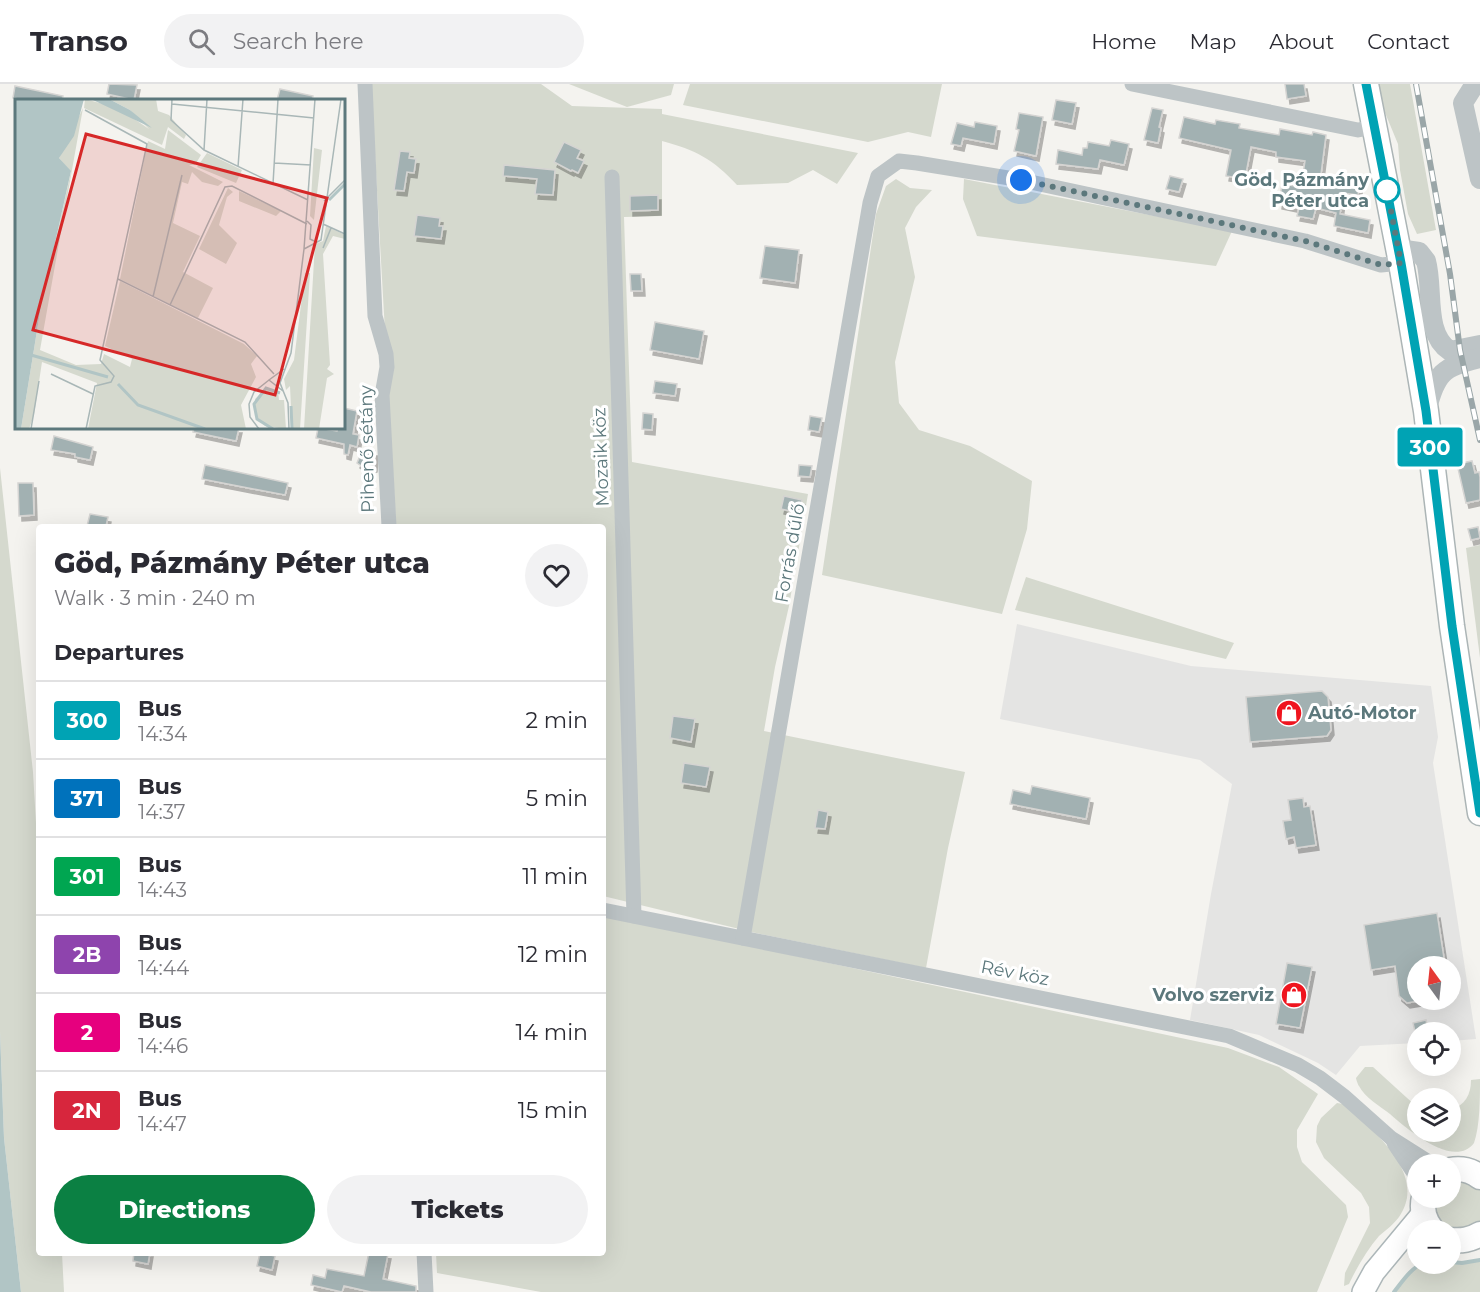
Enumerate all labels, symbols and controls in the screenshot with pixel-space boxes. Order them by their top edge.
search box [164,14,584,68]
text: Transo [30,24,128,58]
icon: search [185,25,218,58]
text: Search here [233,28,364,55]
text: Home [1091,29,1156,54]
text: Map [1189,29,1236,54]
text: About [1269,29,1334,54]
text: Contact [1367,29,1450,54]
inset map [15,99,345,429]
your location [1006,165,1036,195]
place label: Göd, Pázmány Péter utca [1234,169,1369,212]
marker: Göd, Pázmány Péter utca [1374,177,1400,203]
street label: Pihenő sétány [355,385,379,513]
street label: Mozaik köz [588,407,614,507]
line badge: 300 [1396,428,1464,466]
text: 300 [1410,435,1450,460]
street label: Forrás dűlő [770,502,810,604]
button: heart [525,544,588,607]
text: Göd, Pázmány Péter utca [54,546,430,580]
text: Walk · 3 min · 240 m [54,586,256,610]
text: Departures [54,639,184,666]
text: Bus [138,695,182,722]
shop icon: Autó-Motor [1274,698,1304,728]
place label: Autó-Motor [1307,702,1417,724]
text: 2 min [526,707,588,734]
text: 300 [67,708,107,733]
text: 14:34 [138,722,187,746]
text: Bus [138,773,182,800]
text: 5 min [526,785,588,812]
text: 371 [70,786,104,811]
text: 14:37 [138,800,186,824]
text: Bus [138,851,182,878]
text: 11 min [522,863,588,890]
text: 301 [70,864,104,889]
text: 14:43 [138,878,187,902]
text: Bus [138,929,182,956]
text: 12 min [518,941,588,968]
text: 2B [73,942,101,967]
text: 14:44 [138,956,189,980]
street label: Rév köz [979,956,1051,990]
north arrow [1407,956,1461,1010]
map controls [1407,956,1461,1274]
shop icon: Volvo szerviz [1279,980,1309,1010]
place label: Volvo szerviz [1151,984,1274,1006]
text: Bus [138,1007,182,1034]
text: 14 min [516,1019,588,1046]
text: 2 [81,1020,93,1045]
button: locate [1407,1022,1461,1076]
text: 14:46 [138,1034,188,1058]
text: Bus [138,1085,182,1112]
button: layers [1407,1088,1461,1142]
text: 15 min [518,1097,588,1124]
text: 2N [72,1098,102,1123]
text: 14:47 [138,1112,187,1136]
button: + [1407,1154,1461,1208]
button: Directions [54,1175,315,1244]
button: Tickets [327,1175,588,1244]
button: − [1407,1220,1461,1274]

